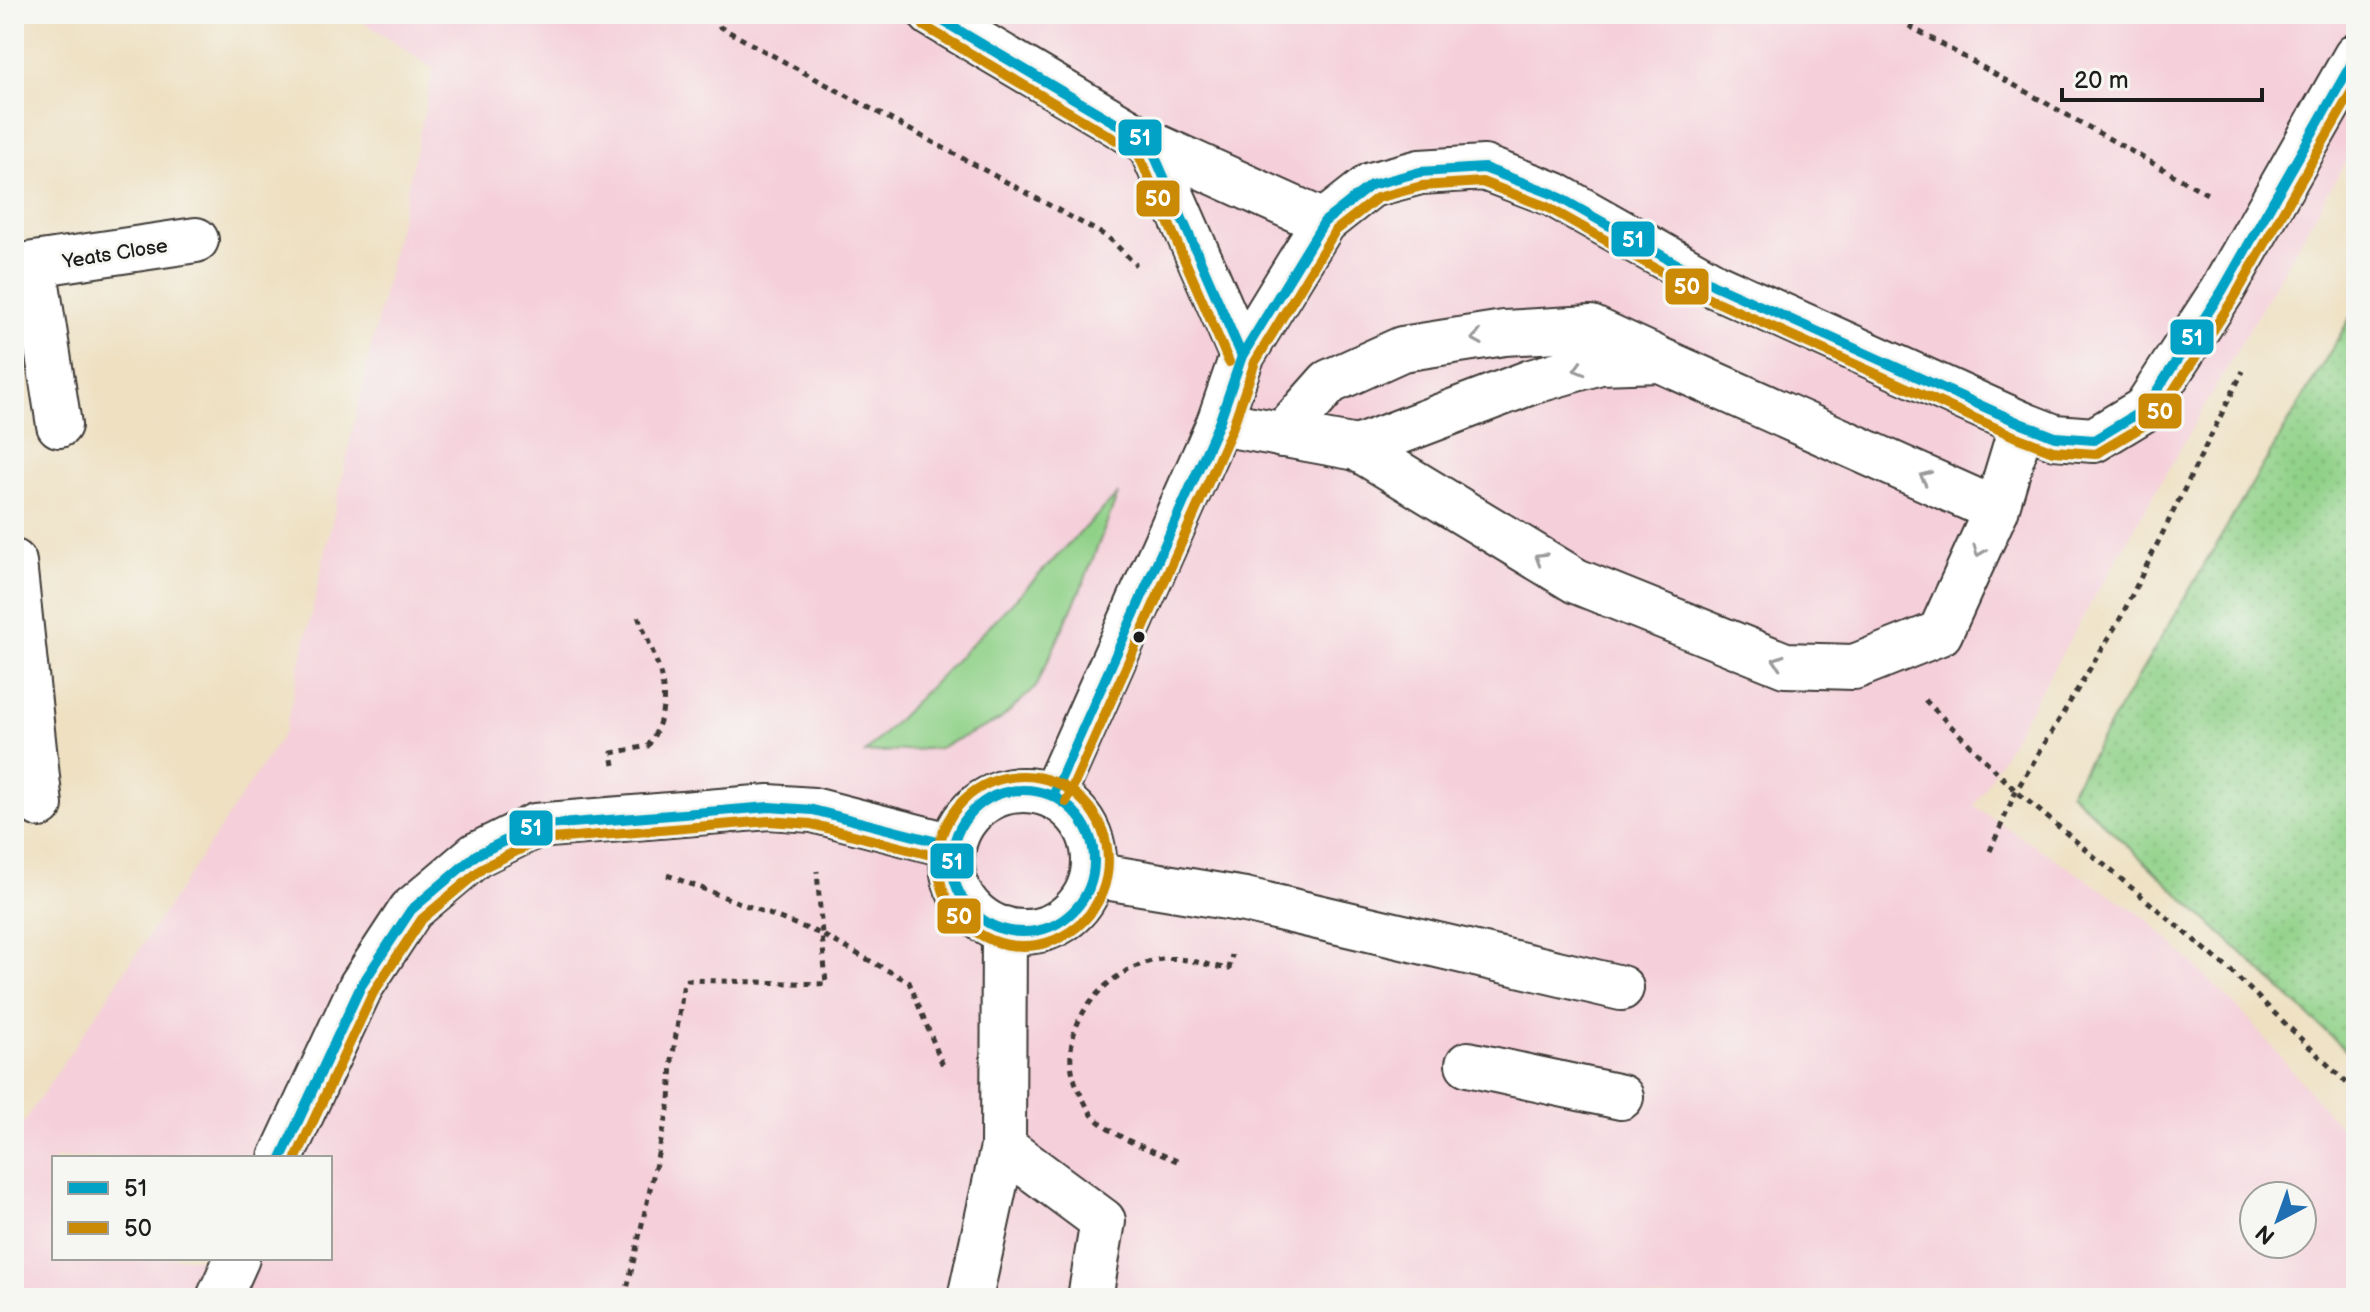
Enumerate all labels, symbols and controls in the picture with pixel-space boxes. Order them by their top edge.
scale bar [2062,52,2262,102]
text: 20 m [2074,66,2129,95]
line badge: 51 [1117,118,1163,157]
text: 51 [1129,125,1151,152]
line badge: 50 [1135,179,1181,218]
text: 50 [1145,186,1171,213]
line badge: 51 [1610,220,1656,258]
text: 51 [1622,227,1644,254]
street label: Yeats Close [60,234,170,274]
line badge: 50 [1664,267,1710,306]
text: 50 [1674,274,1700,301]
line badge: 51 [2169,318,2215,356]
text: 51 [2181,325,2203,352]
one-way arrow [1470,329,1484,346]
one-way arrow [1572,359,1586,376]
line badge: 50 [2137,392,2183,430]
text: 50 [2147,399,2173,426]
one-way arrow [1919,471,1933,487]
one-way arrow [1972,543,1989,557]
one-way arrow [1534,553,1549,568]
unlabelled marker [1131,629,1147,645]
one-way arrow [1772,654,1785,670]
line badge: 51 [508,809,554,847]
text: 51 [520,815,542,842]
line badge: 51 [929,842,975,880]
text: 51 [941,849,963,876]
line badge: 50 [936,897,982,935]
text: 50 [946,904,972,931]
legend [52,1156,332,1260]
text: 51 [124,1174,147,1203]
north arrow [2238,1180,2318,1260]
text: 50 [124,1214,152,1243]
text: N [2251,1218,2281,1250]

